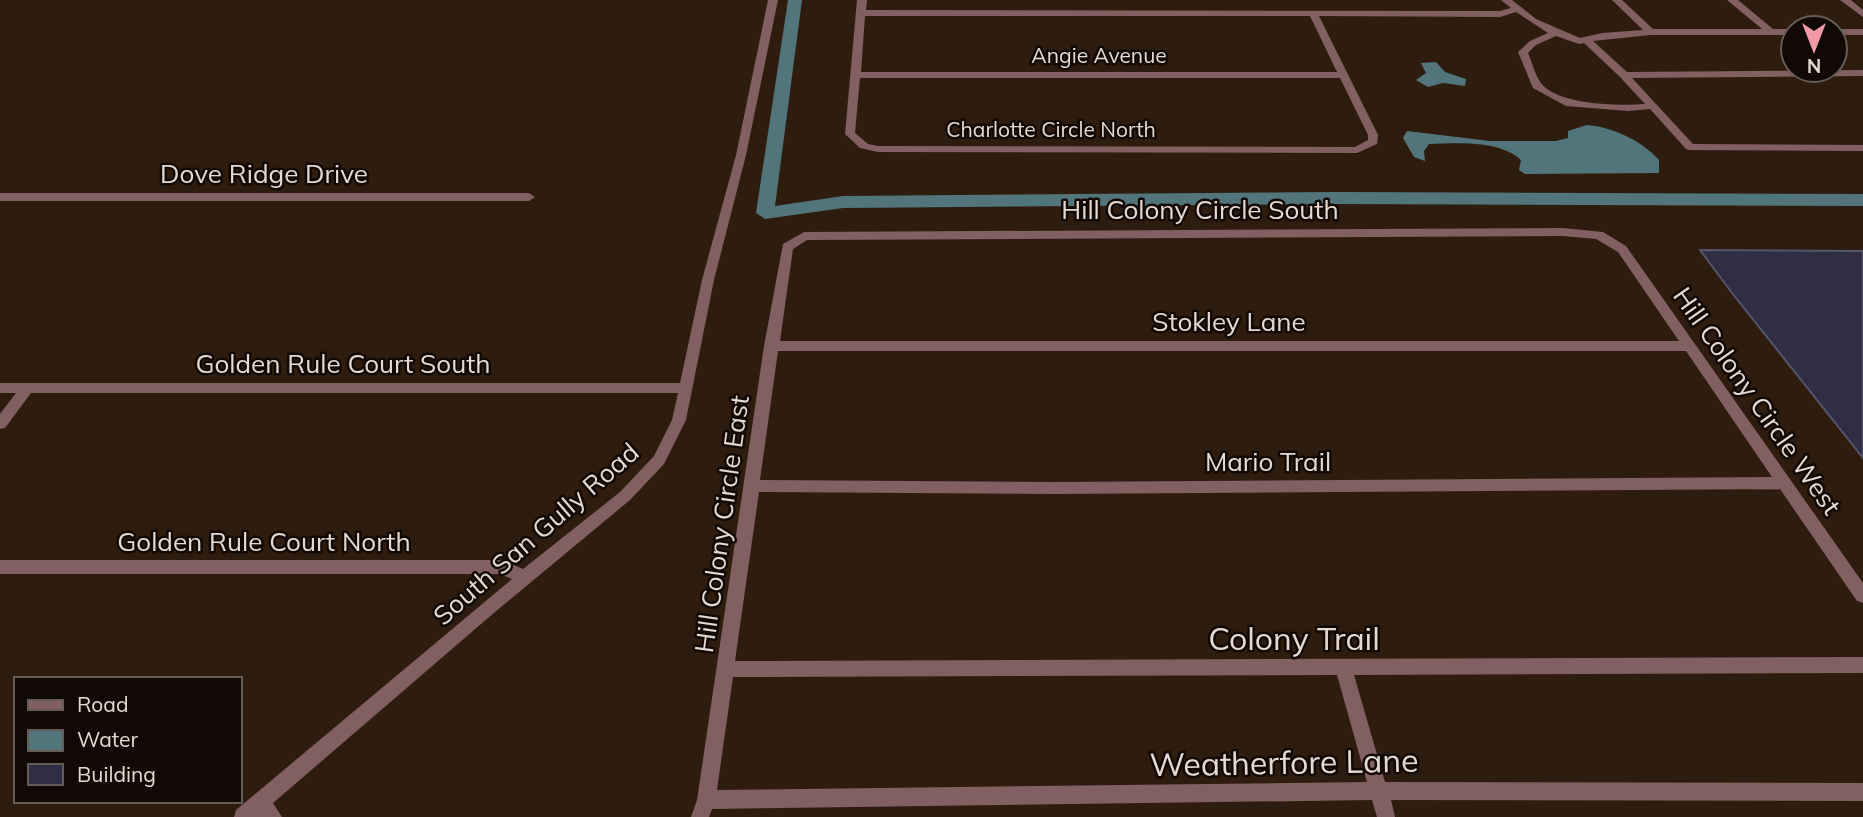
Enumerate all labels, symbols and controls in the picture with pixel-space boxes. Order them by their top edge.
north arrow [1779,14,1849,84]
street label: Angie Avenue [1031,42,1167,68]
text: N [1807,54,1821,78]
street label: Charlotte Circle North [946,116,1156,142]
street label: Dove Ridge Drive [160,157,368,190]
street label: Hill Colony Circle South [1061,193,1339,226]
street label: Hill Colony Circle West [1666,281,1848,521]
street label: Stokley Lane [1152,305,1306,338]
street label: Golden Rule Court South [195,347,491,380]
street label: Hill Colony Circle East [687,393,756,655]
street label: South San Gully Road [426,435,645,632]
street label: Mario Trail [1205,445,1331,478]
street label: Golden Rule Court North [117,525,411,558]
street label: Colony Trail [1208,618,1380,658]
legend [14,677,242,803]
text: Road [77,691,128,717]
text: Water [77,726,138,752]
street label: Weatherfore Lane [1149,740,1419,784]
text: Building [77,761,156,787]

